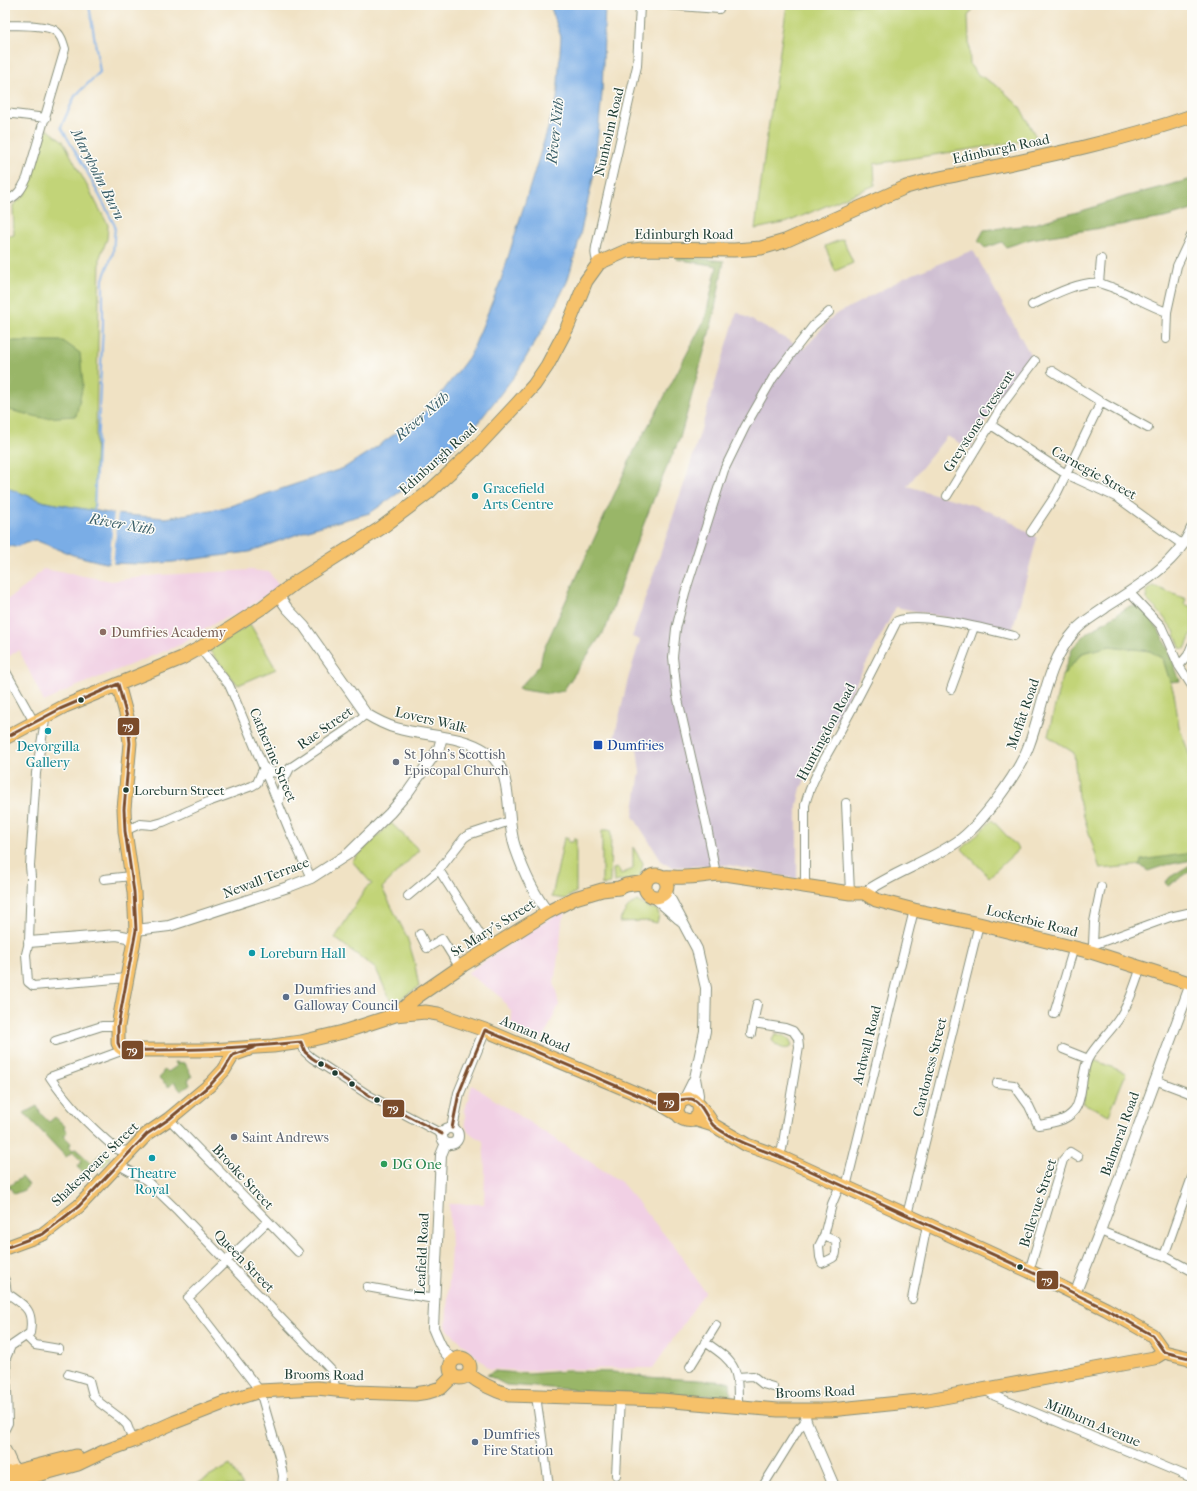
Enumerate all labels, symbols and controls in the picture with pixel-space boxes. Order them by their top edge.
street label: Nunholm Road [590,85,628,178]
water label: River Nith [542,97,567,166]
water label: Maryholm Burn [67,124,129,223]
street label: Edinburgh Road [951,130,1052,168]
street label: Edinburgh Road [635,226,734,243]
street label: Greystone Crescent [940,367,1018,475]
water label: River Nith [390,387,453,445]
street label: Edinburgh Road [396,419,481,498]
street label: Carnegie Street [1048,442,1140,504]
place label: Gracefield Arts Centre [482,480,554,513]
marker: Gracefield Arts Centre [470,491,480,501]
water label: River Nith [87,509,157,539]
place label: Dumfries Academy [111,624,226,641]
marker: Dumfries Academy [98,627,108,637]
street label: Moffat Road [1003,676,1043,752]
street label: Huntingdon Road [793,680,859,784]
unlabelled marker [76,695,86,705]
street label: Rae Street [294,703,356,753]
street label: Lovers Walk [393,703,469,737]
street label: Catherine Street [246,705,300,805]
line badge: 79 [117,717,140,736]
text: 79 [121,720,134,733]
marker: Devorgilla Gallery [43,726,53,736]
place label: Dumfries [607,737,664,754]
place label: Devorgilla Gallery [17,738,80,771]
marker: Dumfries [592,739,604,751]
place label: St John's Scottish Episcopal Church [404,746,509,779]
marker: St John's Scottish Episcopal Church [391,757,401,767]
place label: Loreburn Street [134,783,225,798]
marker: Loreburn Street [121,785,131,795]
street label: Newall Terrace [220,854,312,902]
street label: St Mary's Street [448,895,538,961]
street label: Lockerbie Road [984,901,1080,941]
place label: Loreburn Hall [260,945,346,962]
marker: Loreburn Hall [247,948,257,958]
place label: Dumfries and Galloway Council [294,981,399,1014]
marker: Dumfries and Galloway Council [281,992,291,1002]
street label: Ardwall Road [849,1003,885,1087]
street label: Annan Road [497,1011,573,1056]
street label: Cardoness Street [909,1016,951,1118]
line badge: 79 [121,1040,144,1060]
text: 79 [125,1044,138,1057]
unlabelled marker [316,1059,326,1069]
unlabelled marker [330,1068,340,1078]
unlabelled marker [347,1079,357,1089]
street label: Balmoral Road [1097,1089,1143,1178]
line badge: 79 [657,1092,680,1112]
unlabelled marker [372,1095,382,1105]
text: 79 [662,1096,675,1109]
line badge: 79 [382,1099,405,1118]
text: 79 [386,1102,399,1115]
street label: Shakespeare Street [48,1118,142,1210]
place label: Saint Andrews [242,1129,329,1146]
marker: Saint Andrews [229,1132,239,1142]
street label: Brooke Street [208,1141,278,1213]
marker: Theatre Royal [147,1153,157,1163]
place label: DG One [392,1156,442,1173]
street label: Bellevue Street [1016,1157,1060,1249]
marker: DG One [379,1159,389,1169]
place label: Theatre Royal [128,1165,176,1198]
street label: Leafield Road [411,1212,433,1295]
street label: Queen Street [210,1226,278,1296]
unlabelled marker [1015,1262,1025,1272]
line badge: 79 [1036,1270,1059,1290]
text: 79 [1040,1274,1053,1287]
street label: Brooms Road [284,1366,365,1384]
street label: Brooms Road [775,1382,856,1402]
street label: Millburn Avenue [1043,1395,1143,1451]
place label: Dumfries Fire Station [483,1426,553,1459]
marker: Dumfries Fire Station [470,1437,480,1447]

